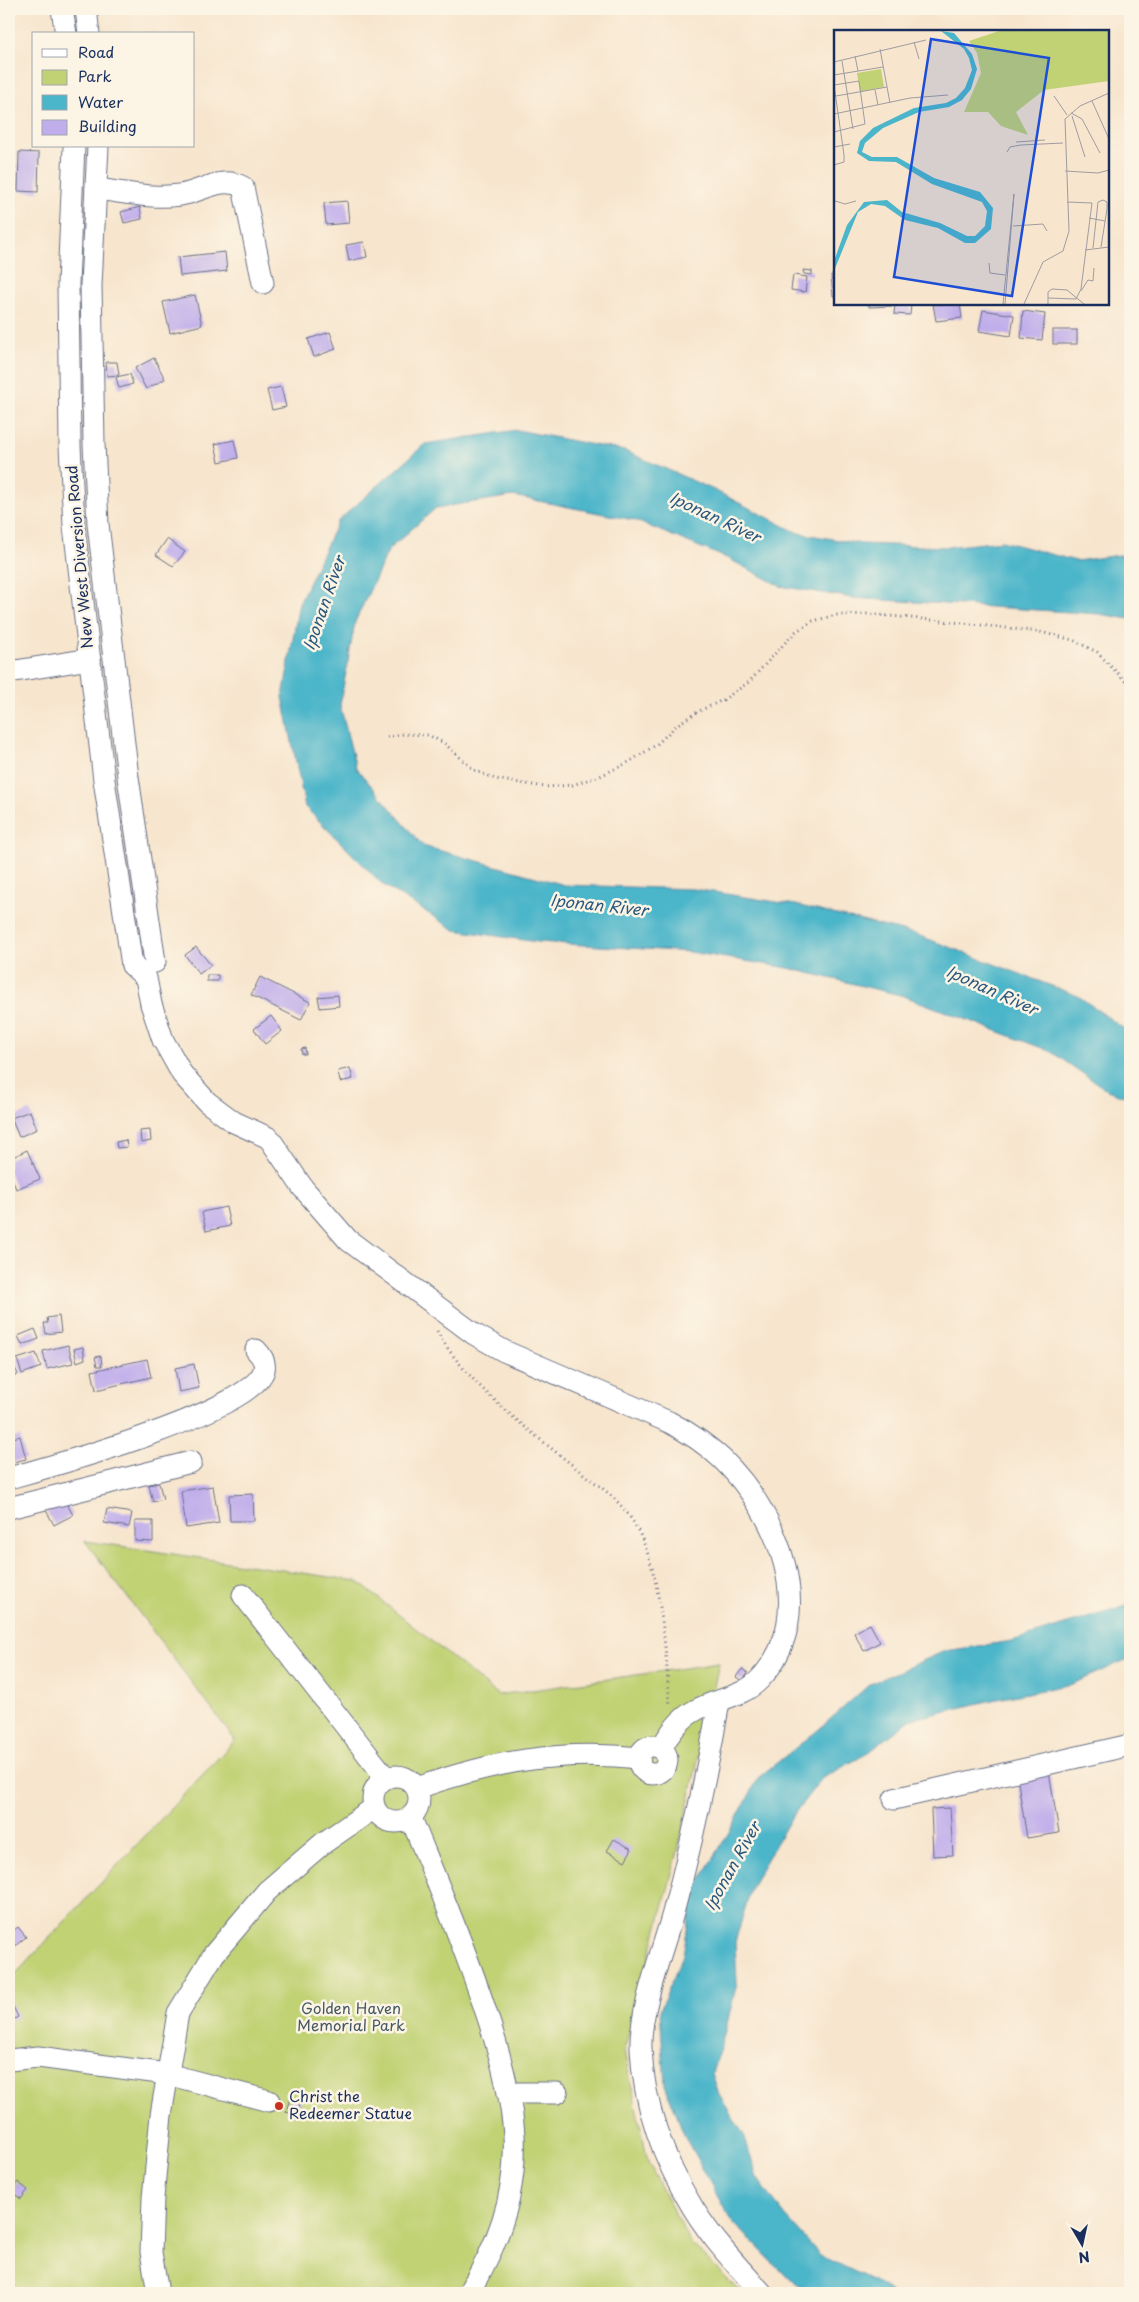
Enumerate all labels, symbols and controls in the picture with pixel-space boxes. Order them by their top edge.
inset map [834,30,1109,305]
legend [32,32,195,148]
text: Road [78,40,114,63]
text: Park [78,64,112,87]
text: Water [78,90,123,113]
text: Building [78,114,137,137]
street label: New West Diversion Road [59,464,98,650]
water label: Iponan River [666,485,767,549]
water label: Iponan River [296,550,351,653]
water label: Iponan River [549,887,652,921]
water label: Iponan River [943,958,1044,1021]
water label: Iponan River [697,1815,767,1914]
park label: Golden Haven Memorial Park [297,1996,405,2036]
place label: Christ the Redeemer Statue [289,2084,412,2124]
marker: Christ the Redeemer Statue [273,2100,285,2112]
north arrow [1056,2220,1106,2270]
text: N [1077,2246,1091,2269]

